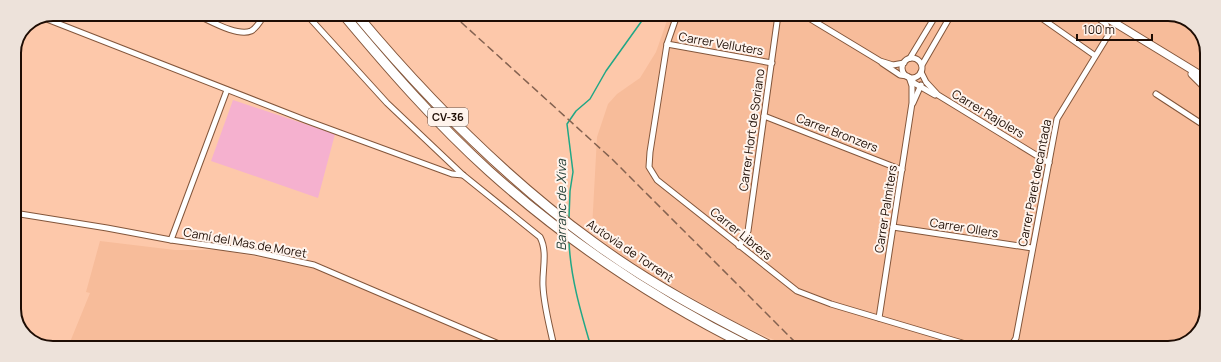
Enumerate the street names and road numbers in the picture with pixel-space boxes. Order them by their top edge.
street label: Carrer Velluters [677,28,765,59]
street label: Carrer Hort de Soriano [735,68,769,192]
street label: Carrer Rajolers [949,85,1028,142]
road number: CV-36 [428,108,468,126]
street label: Carrer Bronzers [794,109,881,156]
street label: Carrer Paret decantada [1014,118,1055,248]
street label: Carrer Palmiters [870,164,901,254]
street label: Carrer Librers [707,203,776,264]
street label: Carrer Ollers [929,214,1000,241]
street label: Autovia de Torrent [584,215,677,286]
street label: Camí del Mas de Moret [182,223,308,262]

